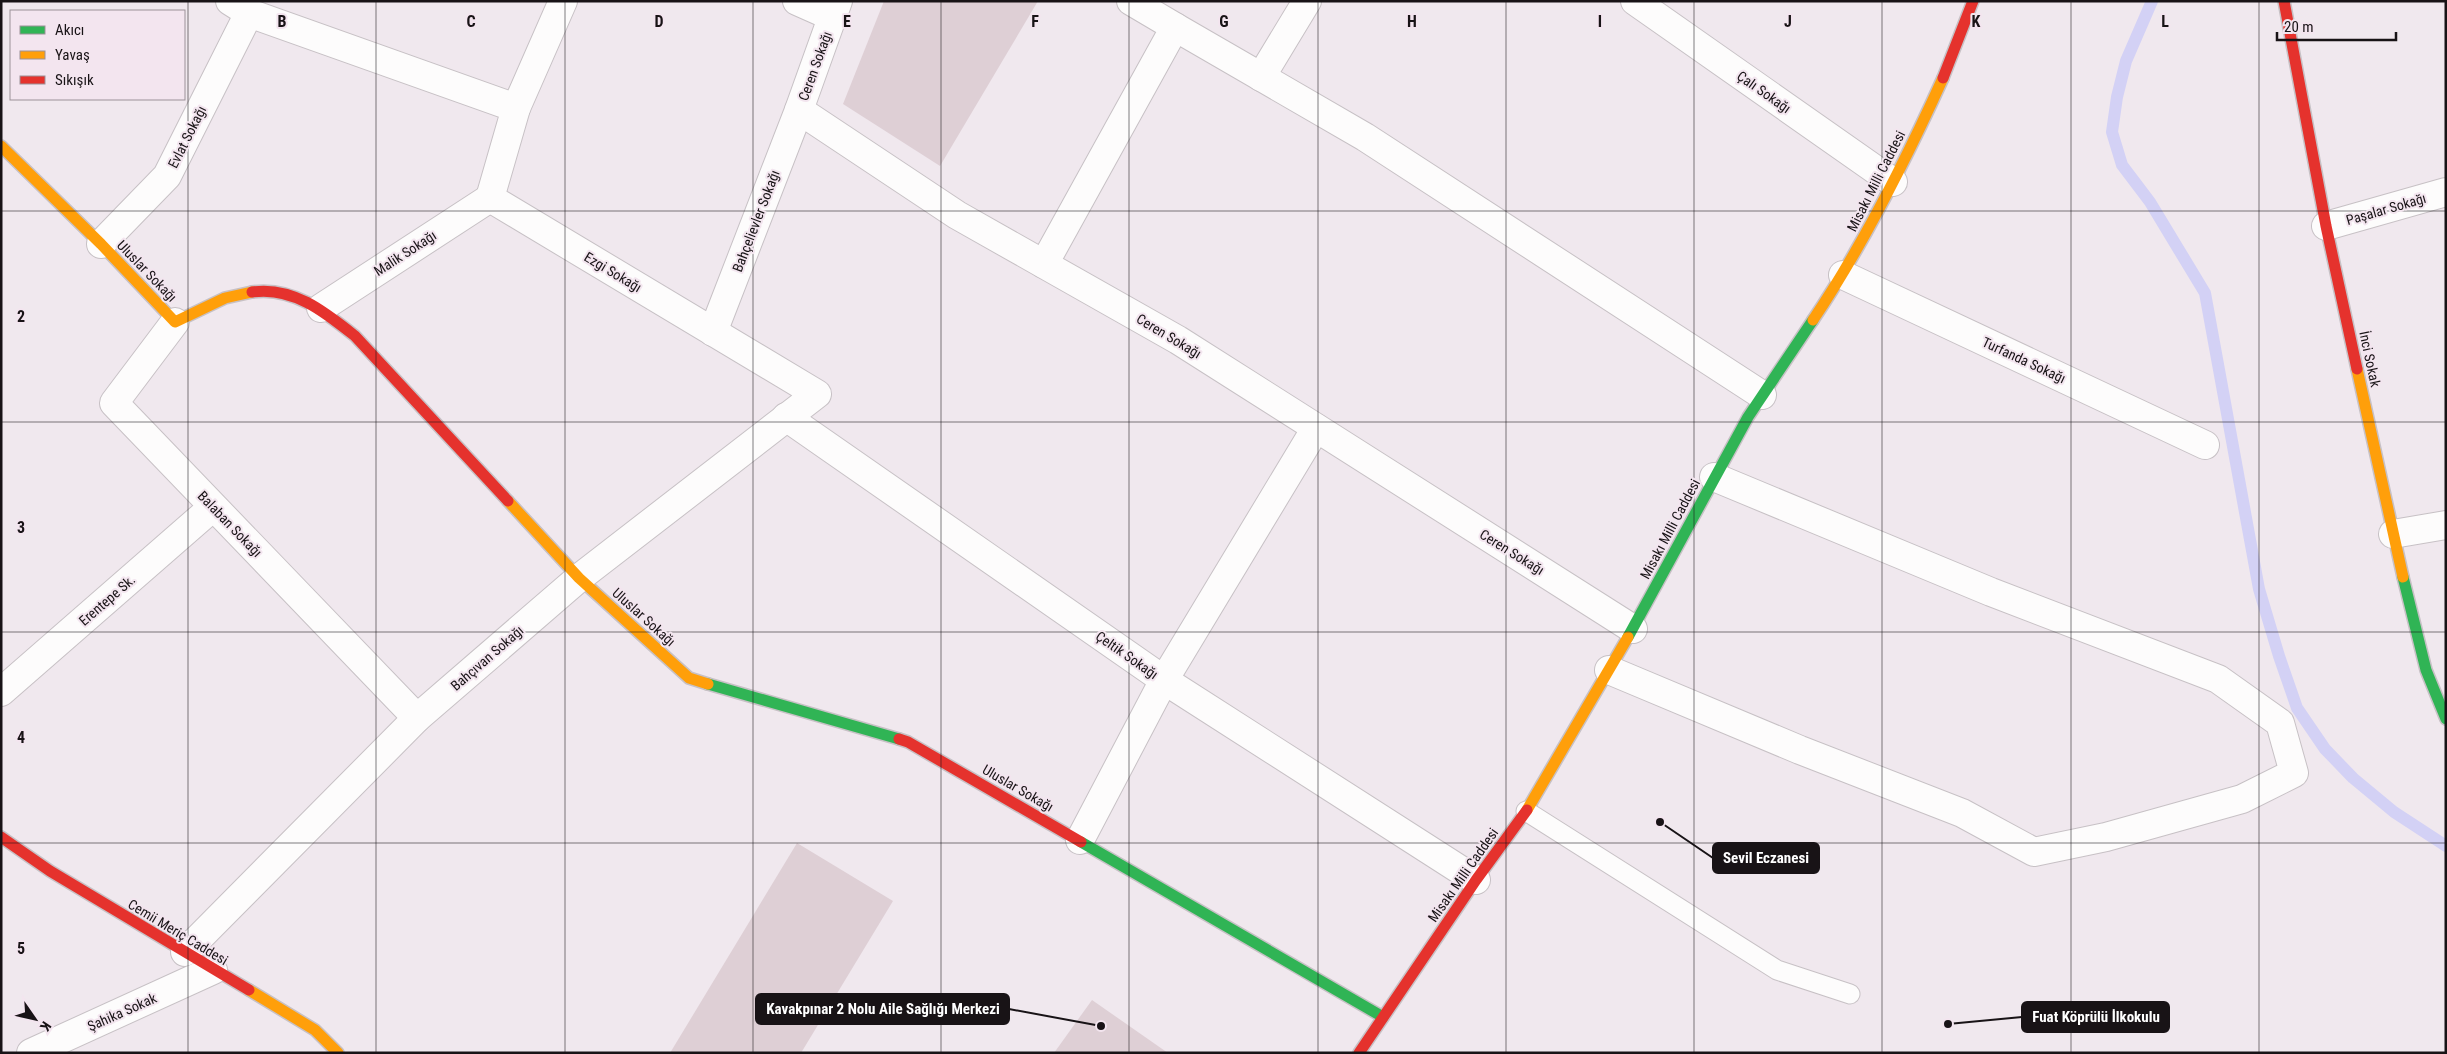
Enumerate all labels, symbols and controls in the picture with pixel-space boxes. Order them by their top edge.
legend [10,10,185,100]
scale bar [2277,10,2396,42]
text: B [278,12,287,31]
text: C [466,12,476,31]
text: D [654,12,664,31]
text: E [843,12,851,31]
text: F [1031,12,1039,31]
text: G [1219,12,1229,31]
text: H [1407,12,1417,31]
text: I [1598,12,1602,31]
text: J [1784,12,1792,31]
text: K [1972,12,1981,31]
text: L [2161,12,2169,31]
text: 20 m [2284,18,2314,36]
text: Akıcı [55,21,84,39]
street label: Ceren Sokağı [795,29,835,103]
text: Yavaş [55,46,90,64]
street label: Çalı Sokağı [1734,68,1794,116]
text: Sıkışık [55,71,94,89]
street label: Evlat Sokağı [165,103,209,171]
street label: Misakı Milli Caddesi [1844,128,1908,234]
street label: Bahçelievler Sokağı [729,168,783,274]
street label: Paşalar Sokağı [2344,190,2428,228]
street label: Malik Sokağı [371,227,439,279]
street label: Uluslar Sokağı [114,237,180,305]
street label: Ezgi Sokağı [582,249,644,295]
text: 2 [17,307,25,326]
street label: Ceren Sokağı [1134,310,1204,362]
street label: İnci Sokak [2356,330,2384,389]
street label: Turfanda Sokağı [1980,334,2068,386]
street label: Misakı Milli Caddesi [1637,476,1703,582]
street label: Balaban Sokağı [195,488,265,560]
text: 3 [17,518,25,537]
street label: Ceren Sokağı [1477,526,1547,578]
street label: Erentepe Sk. [76,571,138,629]
street label: Uluslar Sokağı [609,585,679,649]
street label: Bahçıvan Sokağı [447,622,527,694]
street label: Çeltik Sokağı [1093,628,1161,682]
text: 4 [17,728,25,747]
street label: Uluslar Sokağı [980,761,1056,815]
street label: Misakı Milli Caddesi [1425,825,1501,925]
callout: Sevil Eczanesi [1713,843,1819,873]
text: Sevil Eczanesi [1723,849,1809,867]
street label: Cemii Meriç Caddesi [125,896,231,968]
text: 5 [17,939,25,958]
street label: Şahika Sokak [85,989,160,1034]
north arrow [10,994,60,1044]
callout: Kavakpınar 2 Nolu Aile Sağlığı Merkezi [756,994,1009,1024]
text: Kavakpınar 2 Nolu Aile Sağlığı Merkezi [766,1000,1000,1018]
callout: Fuat Köprülü İlkokulu [2022,1002,2169,1032]
text: Fuat Köprülü İlkokulu [2032,1008,2160,1026]
text: K [37,1019,55,1034]

